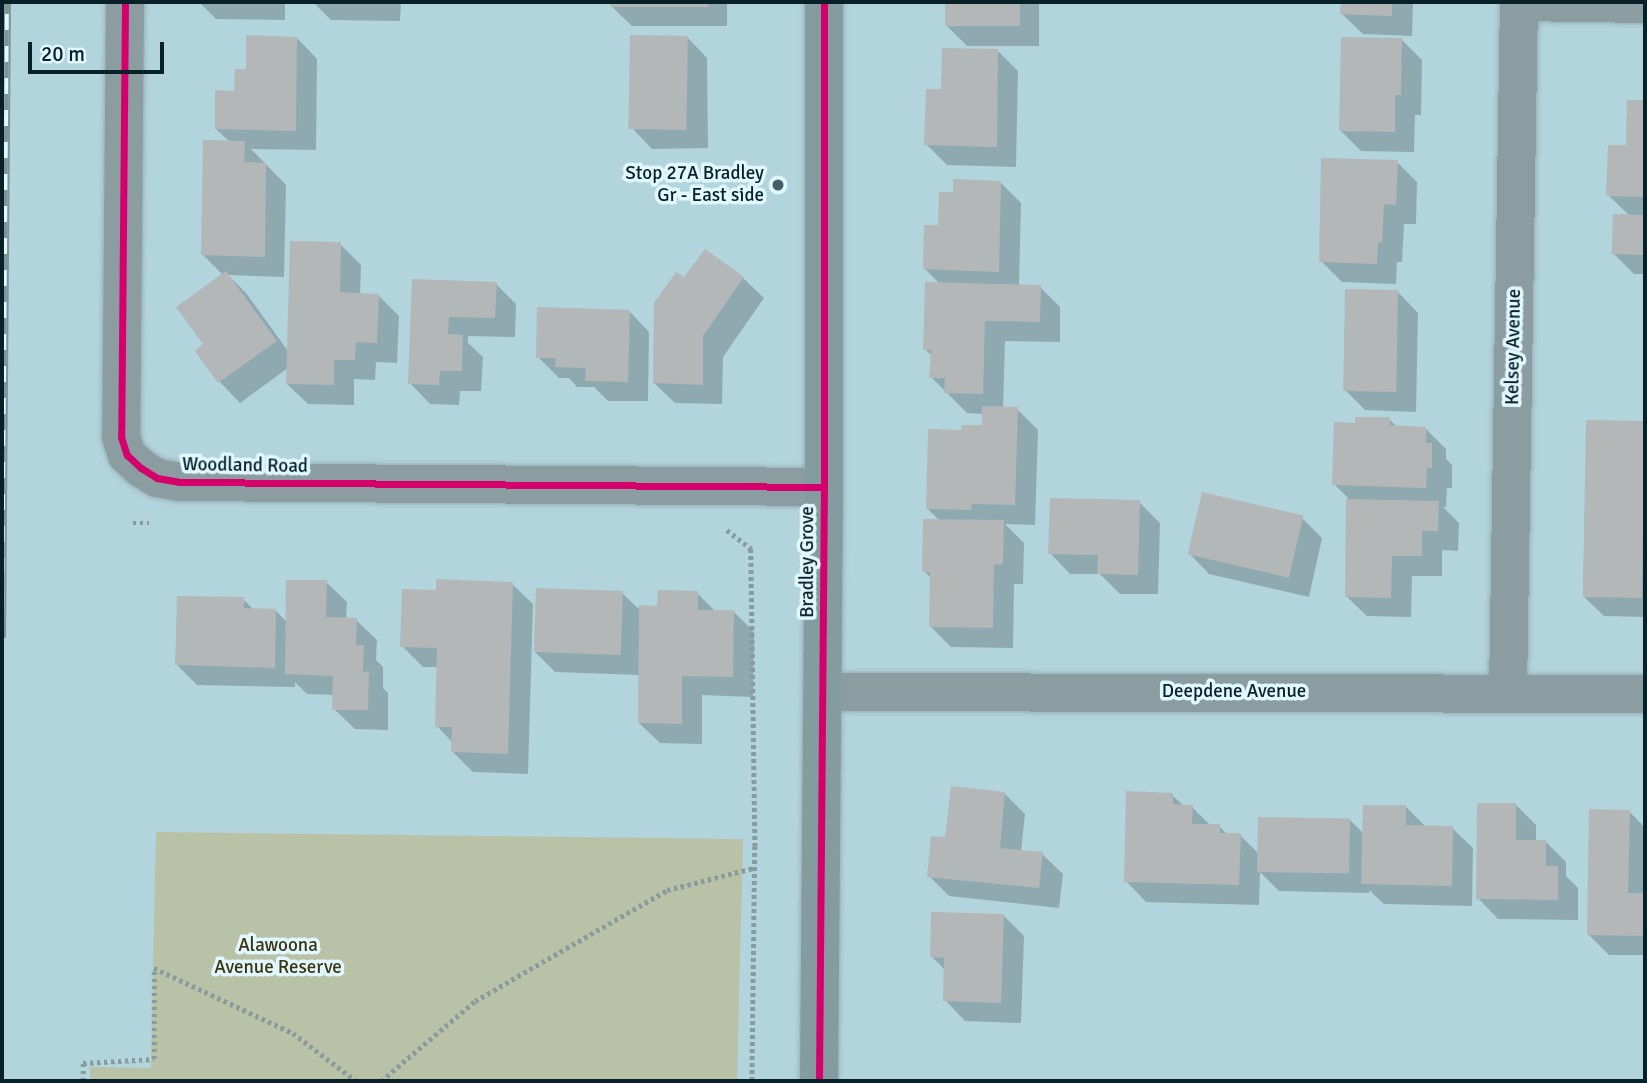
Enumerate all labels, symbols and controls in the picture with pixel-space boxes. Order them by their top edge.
scale bar [32,28,168,72]
text: 20 m [41,41,85,67]
place label: Stop 27A Bradley Gr - East side [625,163,764,207]
marker: Stop 27A Bradley Gr - East side [770,177,786,193]
street label: Kelsey Avenue [1502,289,1526,405]
street label: Woodland Road [182,454,308,478]
street label: Bradley Grove [797,506,819,618]
street label: Deepdene Avenue [1162,681,1306,703]
park label: Alawoona Avenue Reserve [214,935,342,979]

